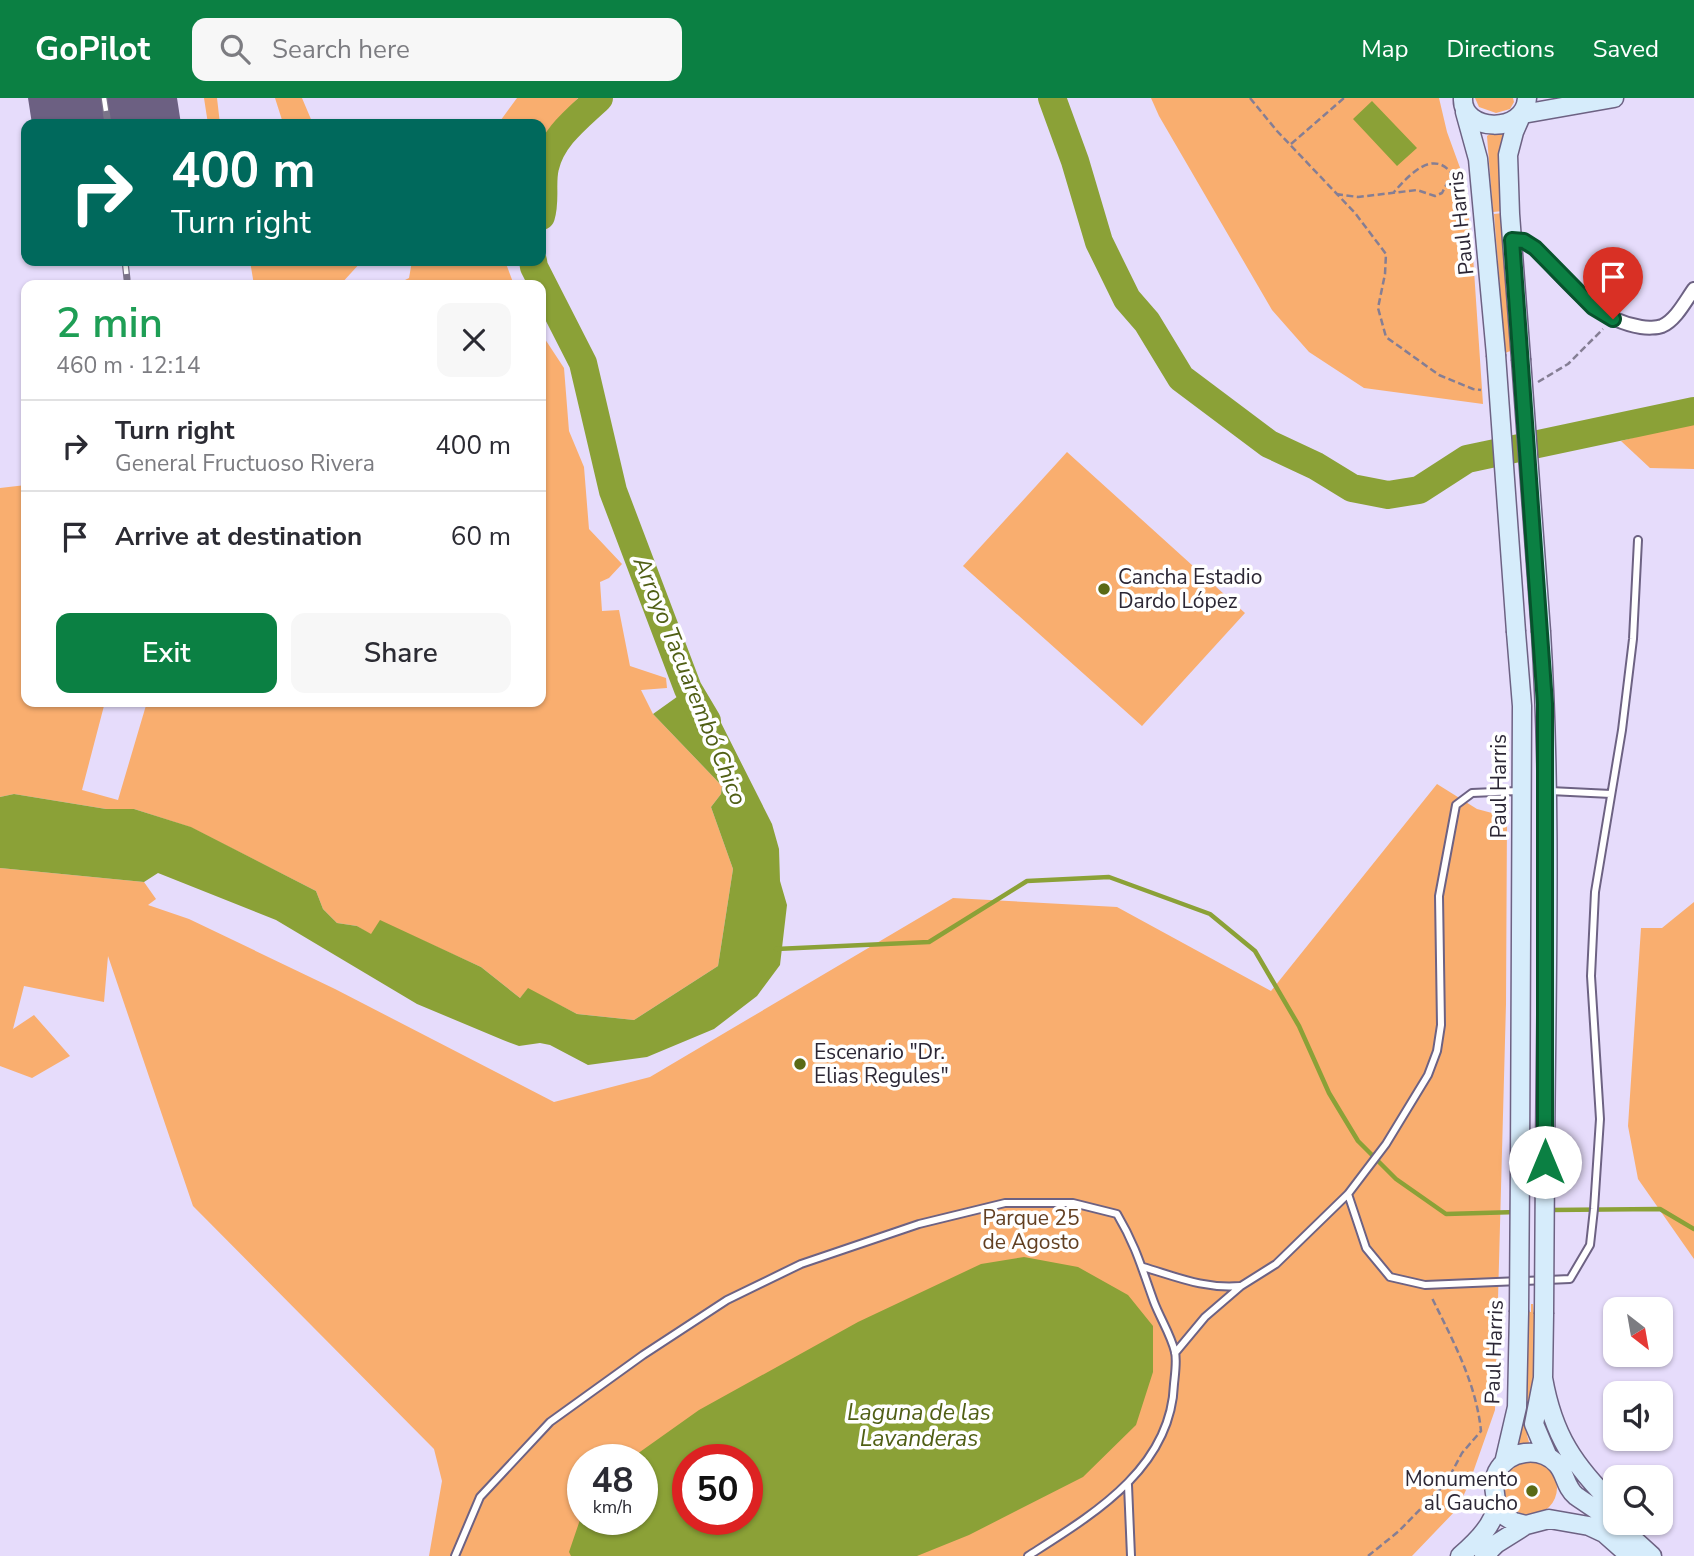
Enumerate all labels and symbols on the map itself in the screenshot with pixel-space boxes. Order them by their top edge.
street label: Paul Harris [1442,170,1480,276]
pin [1583,247,1643,319]
water label: Arroyo Tacuarembó Chico [626,551,754,810]
place label: Cancha Estadio Dardo López [1118,563,1262,615]
marker: Cancha Estadio Dardo López [1096,581,1112,597]
street label: Paul Harris [1485,734,1513,838]
place label: Escenario "Dr. Elias Regules" [814,1038,949,1090]
marker: Escenario "Dr. Elias Regules" [792,1056,808,1072]
position arrow [1508,1125,1582,1199]
park label: Parque 25 de Agosto [982,1204,1080,1256]
north arrow [1603,1297,1673,1367]
street label: Paul Harris [1478,1299,1510,1405]
water label: Laguna de las Lavanderas [847,1397,991,1454]
speed limit sign: 50 [672,1444,763,1535]
place label: Monumento al Gaucho [1405,1465,1518,1517]
marker: Monumento al Gaucho [1524,1483,1540,1499]

